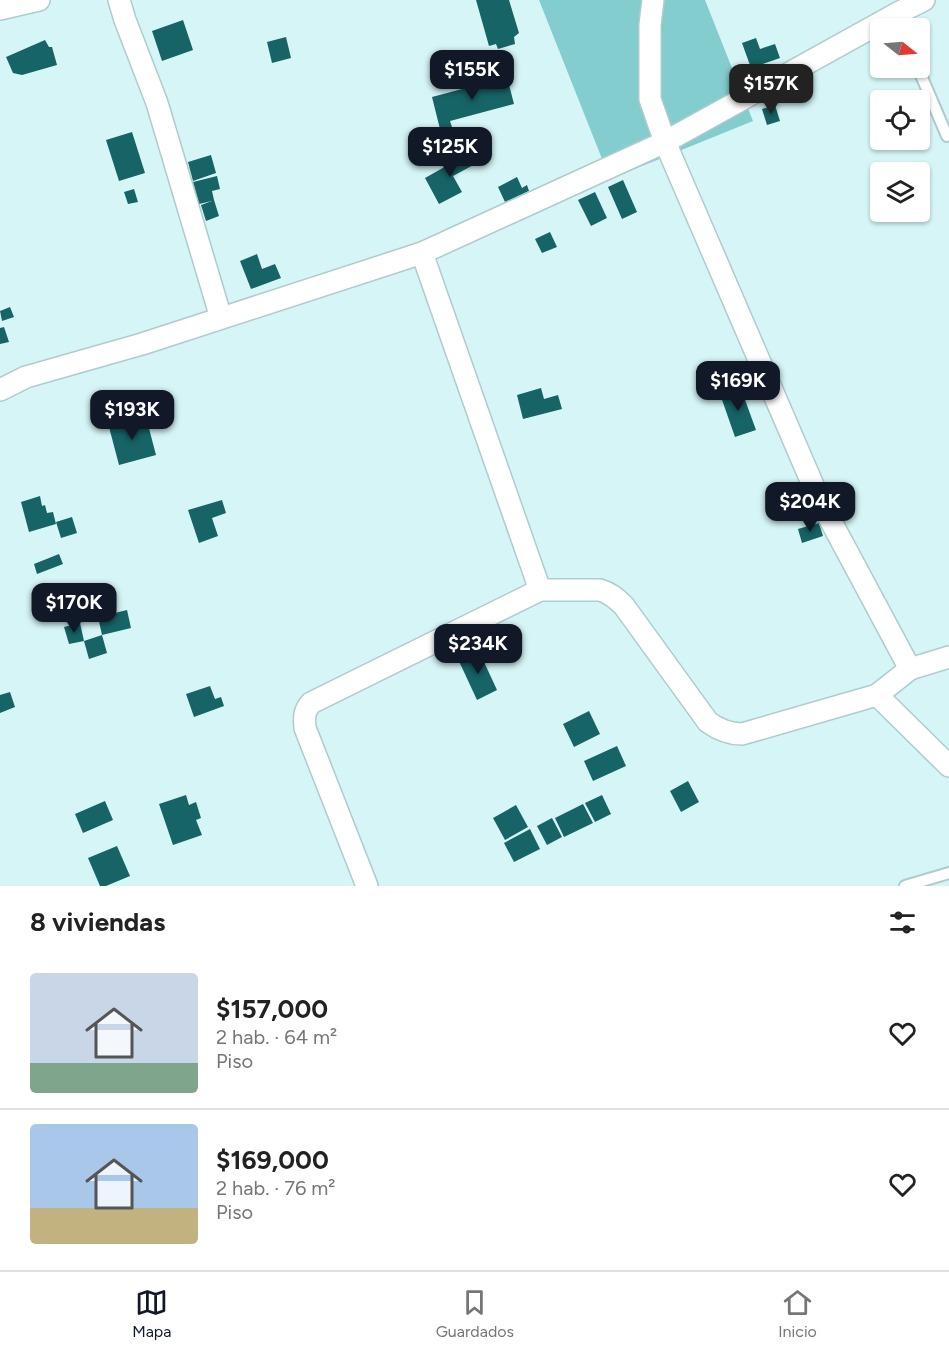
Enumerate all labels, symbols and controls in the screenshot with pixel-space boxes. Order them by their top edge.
north arrow [870,18,930,78]
map controls [870,18,930,222]
pin: $155K [430,50,514,101]
text: $155K [444,57,500,81]
pin: $157K [729,64,813,115]
text: $157K [743,71,799,95]
button: locate [870,90,930,150]
pin: $125K [408,127,492,178]
text: $125K [422,134,478,158]
button: layers [870,162,930,222]
pin: $169K [696,361,780,412]
text: $169K [710,368,766,392]
pin: $193K [90,390,174,441]
text: $193K [104,397,160,421]
pin: $204K [768,482,852,533]
text: $204K [779,489,841,513]
pin: $170K [32,583,116,634]
text: $170K [46,590,102,614]
pin: $234K [436,624,520,675]
text: $234K [448,631,508,655]
text: 8 viviendas [30,906,165,938]
icon: filters [886,906,919,939]
text: $157,000 [216,993,328,1025]
icon: home [78,997,150,1069]
icon: heart [886,1017,919,1050]
text: 2 hab. · 64 m² [216,1025,337,1049]
text: Piso [216,1049,253,1073]
text: $169,000 [216,1144,329,1176]
icon: home [78,1148,150,1220]
icon: heart [886,1168,919,1201]
text: 2 hab. · 76 m² [216,1176,336,1200]
text: Piso [216,1200,253,1224]
tab: Mapa [132,1286,171,1341]
tab: Guardados [436,1286,514,1341]
tab: Inicio [778,1286,817,1341]

